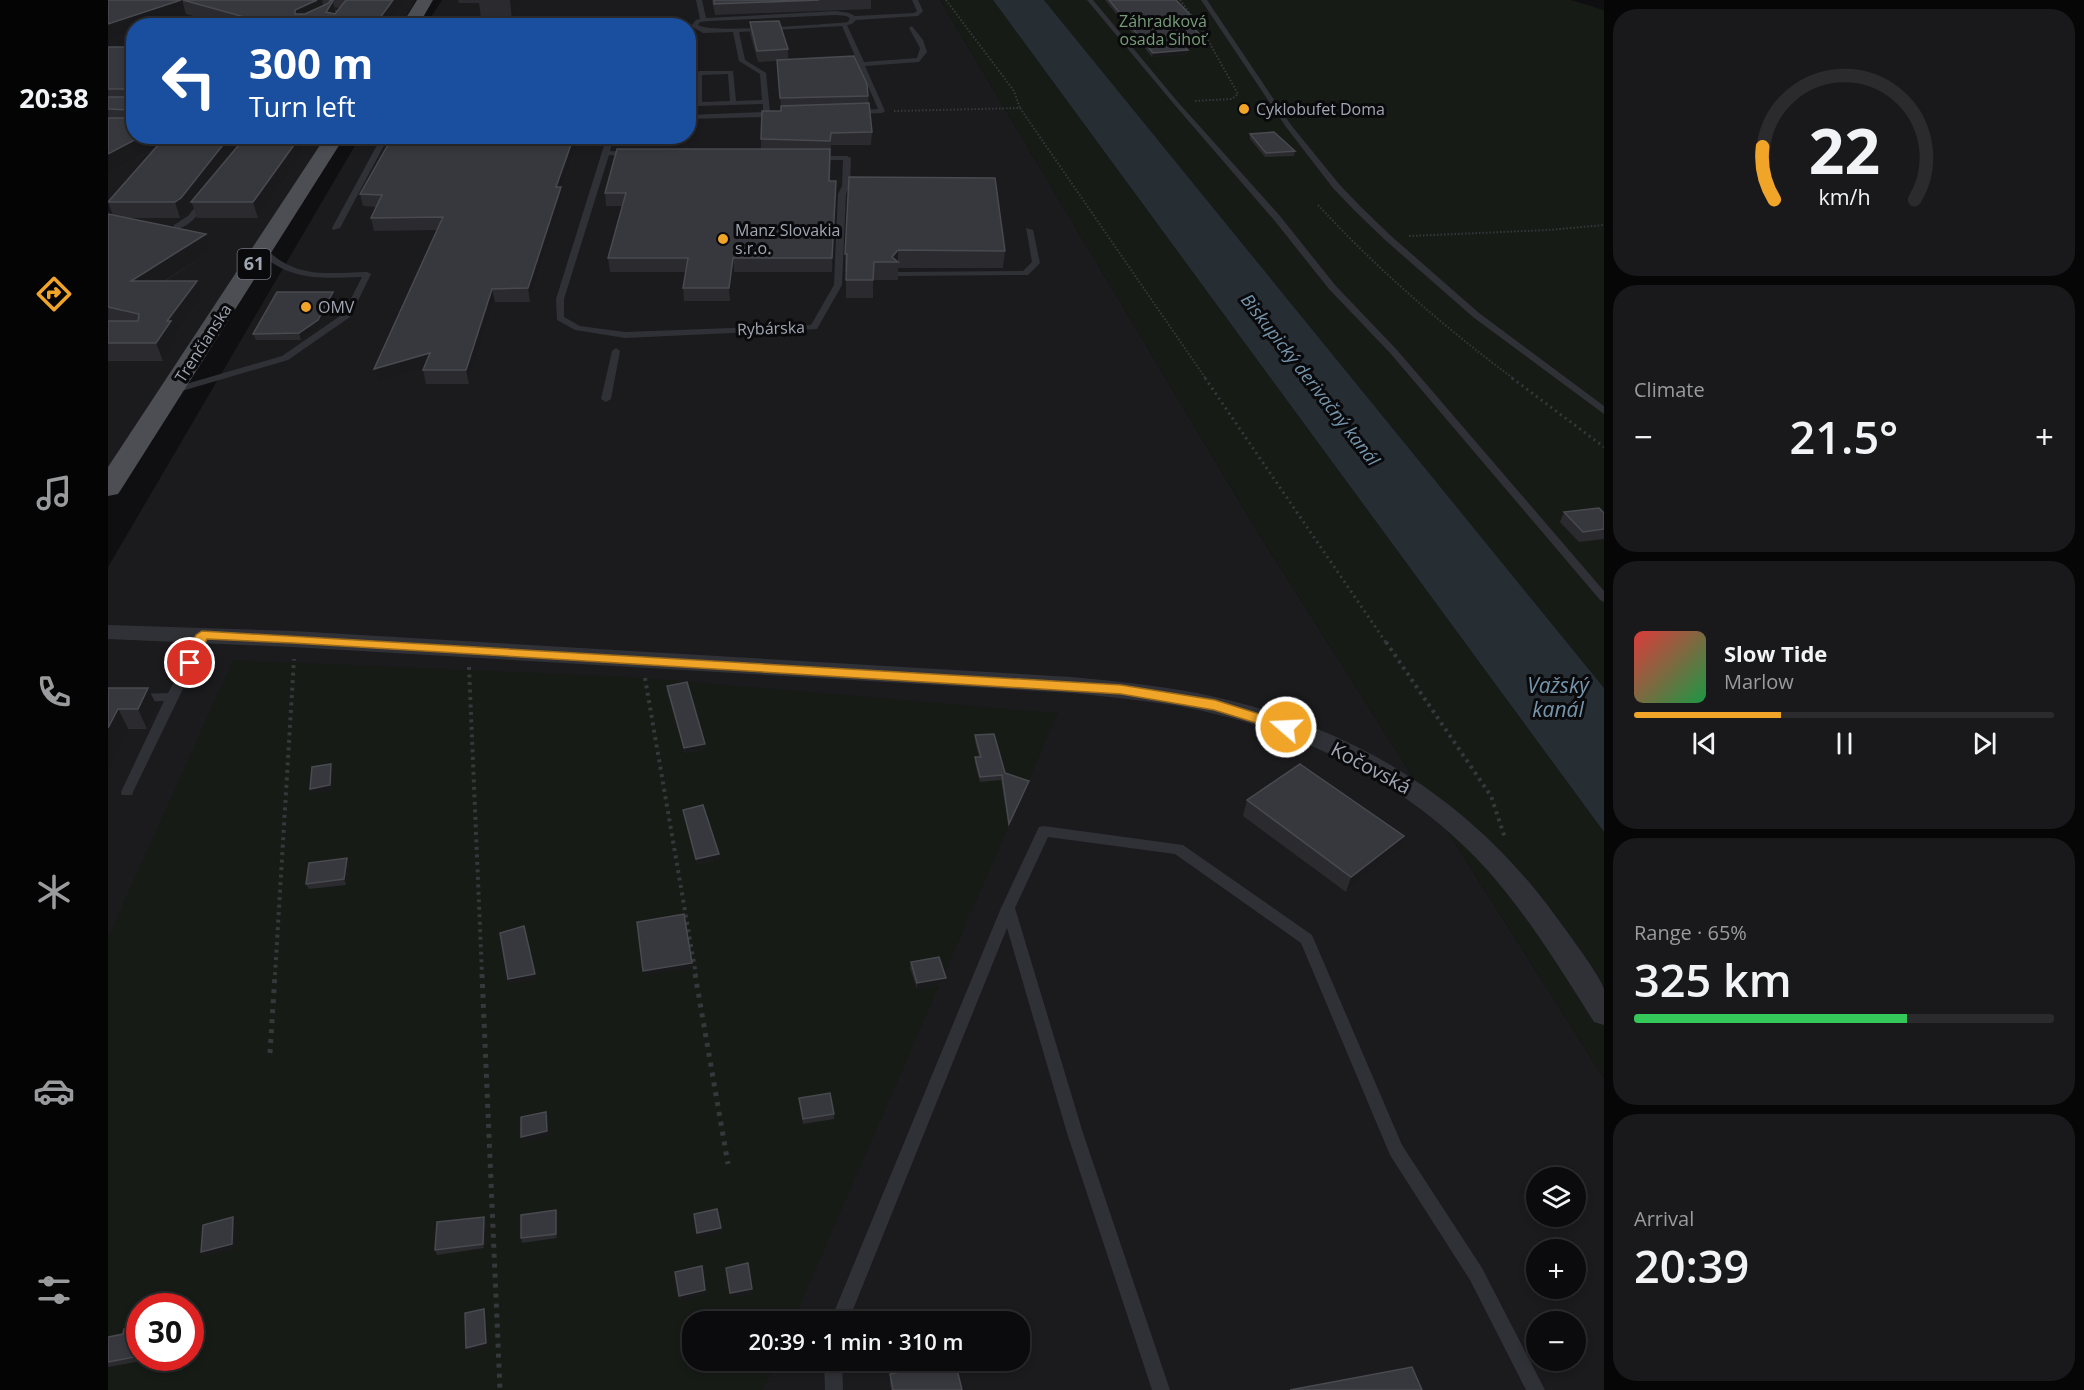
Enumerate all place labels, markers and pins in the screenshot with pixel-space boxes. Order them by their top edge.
place label: Cyklobufet Doma [1256,98,1385,120]
marker: Cyklobufet Doma [1237,102,1251,116]
place label: Manz Slovakia s.r.o. [735,219,840,259]
marker: Manz Slovakia s.r.o. [716,232,730,246]
place label: OMV [318,296,355,318]
marker: OMV [299,300,313,314]
pin [164,637,215,688]

